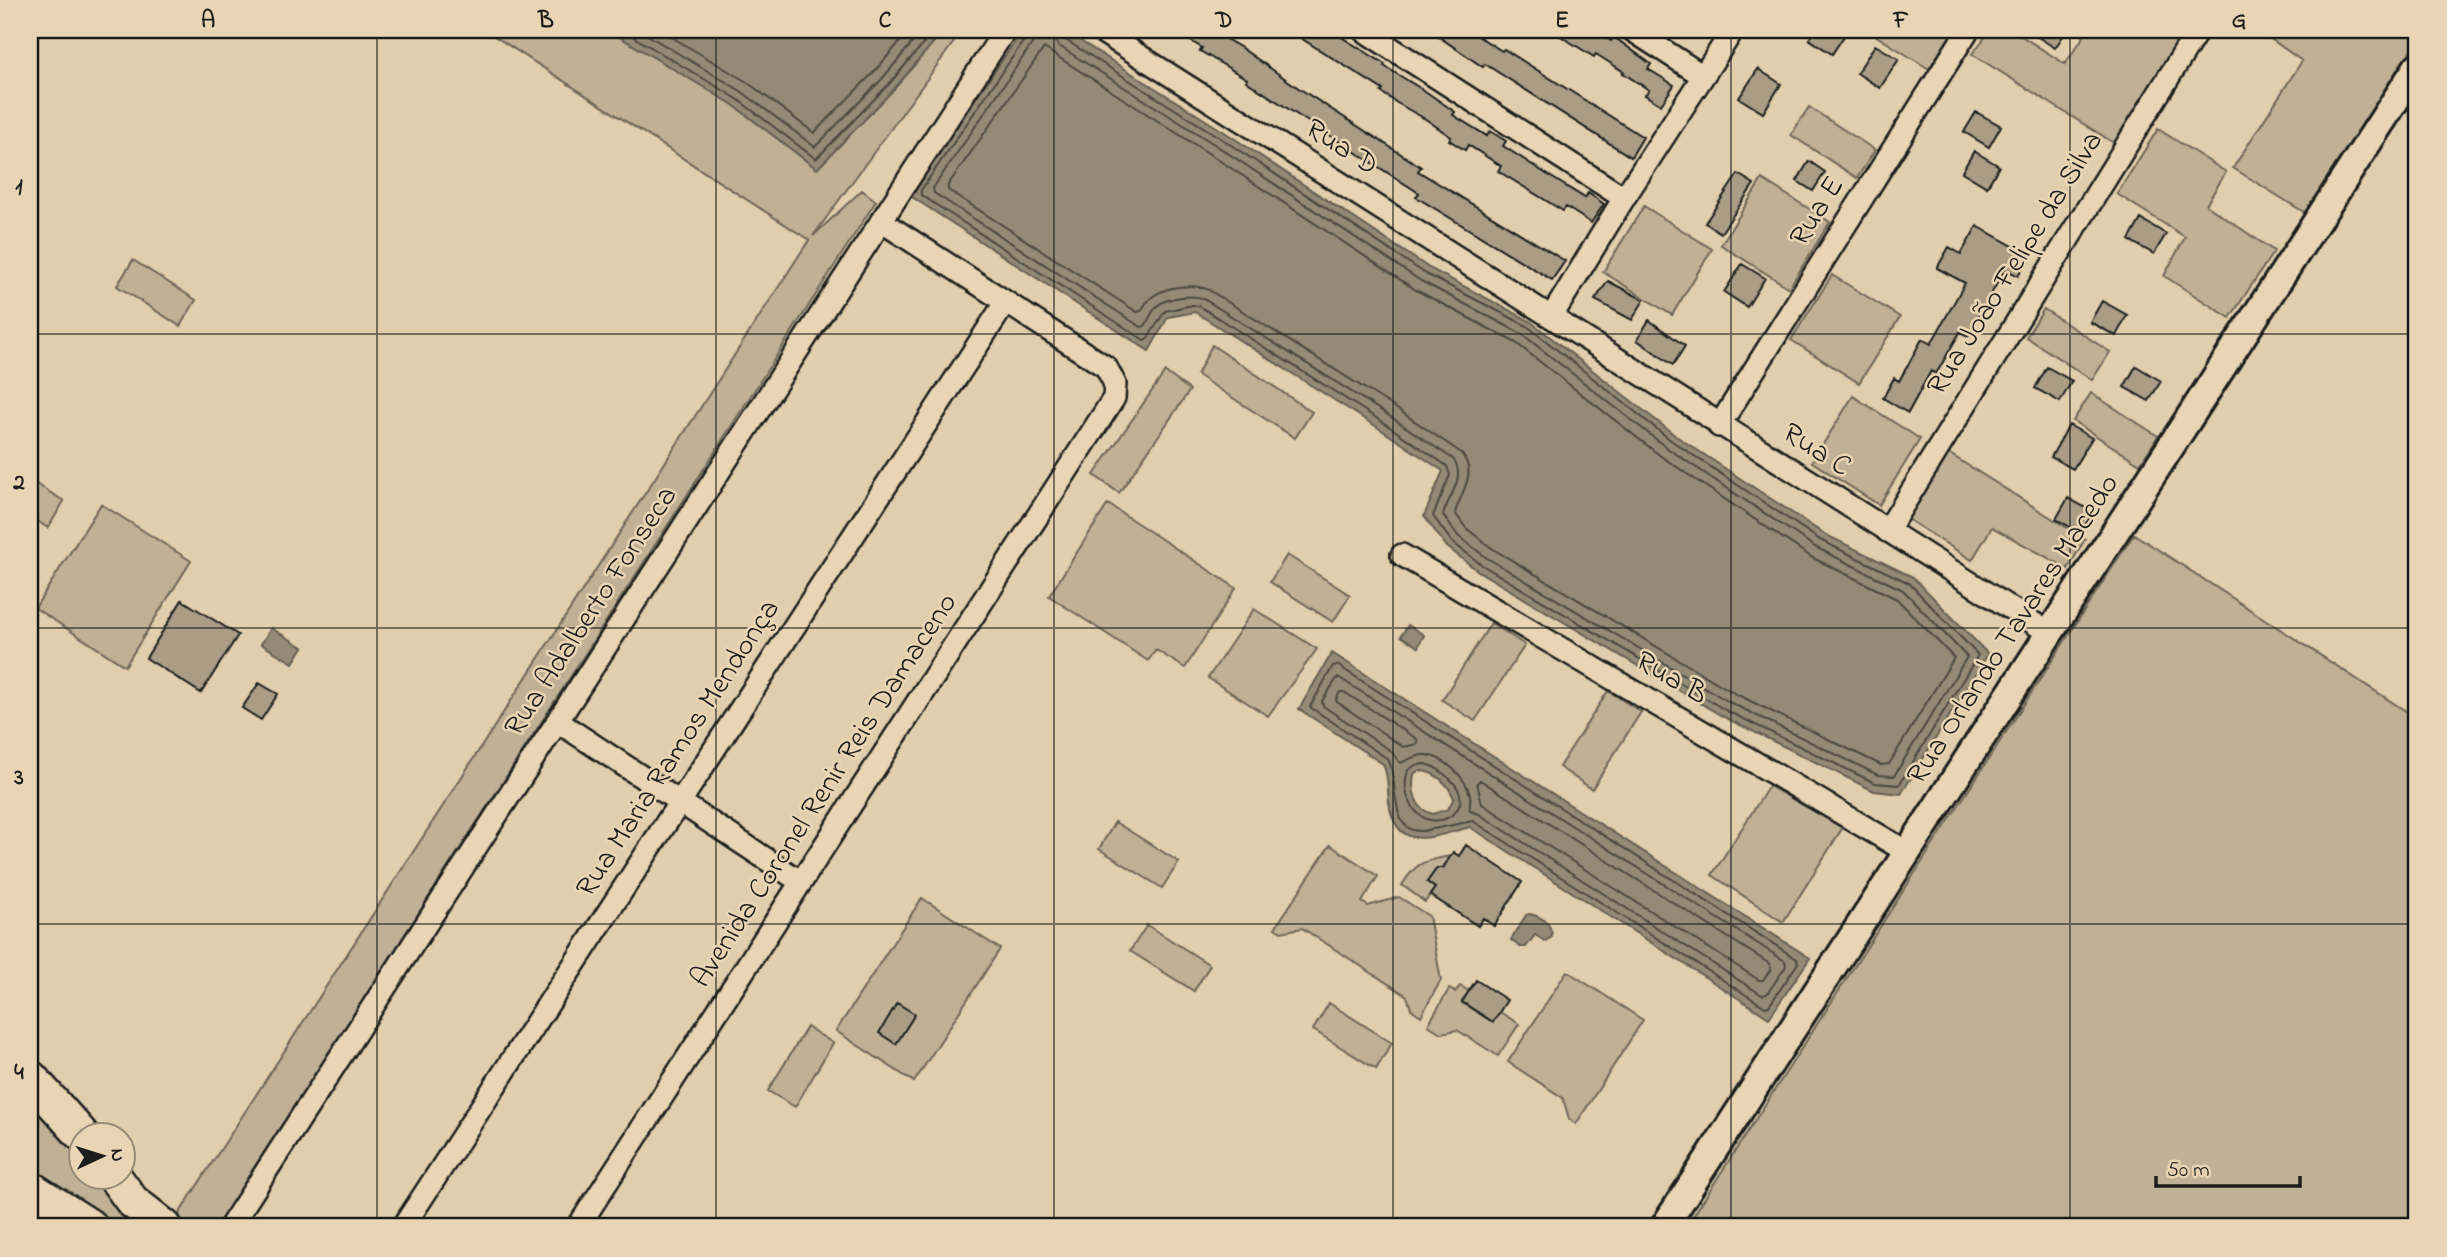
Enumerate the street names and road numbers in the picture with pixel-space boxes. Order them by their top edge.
street label: Rua D [1296,108,1386,188]
street label: Rua João Felipe da Silva [1917,123,2115,405]
street label: Rua E [1779,168,1857,256]
street label: Rua C [1773,413,1859,489]
street label: Rua Orlando Tavares Macedo [1897,466,2131,794]
street label: Rua Adalberto Fonseca [494,478,690,746]
street label: Avenida Coronel Renir Reis Damaceno [680,585,970,997]
street label: Rua Maria Ramos Mendonça [566,591,792,907]
street label: Rua B [1626,641,1716,717]

